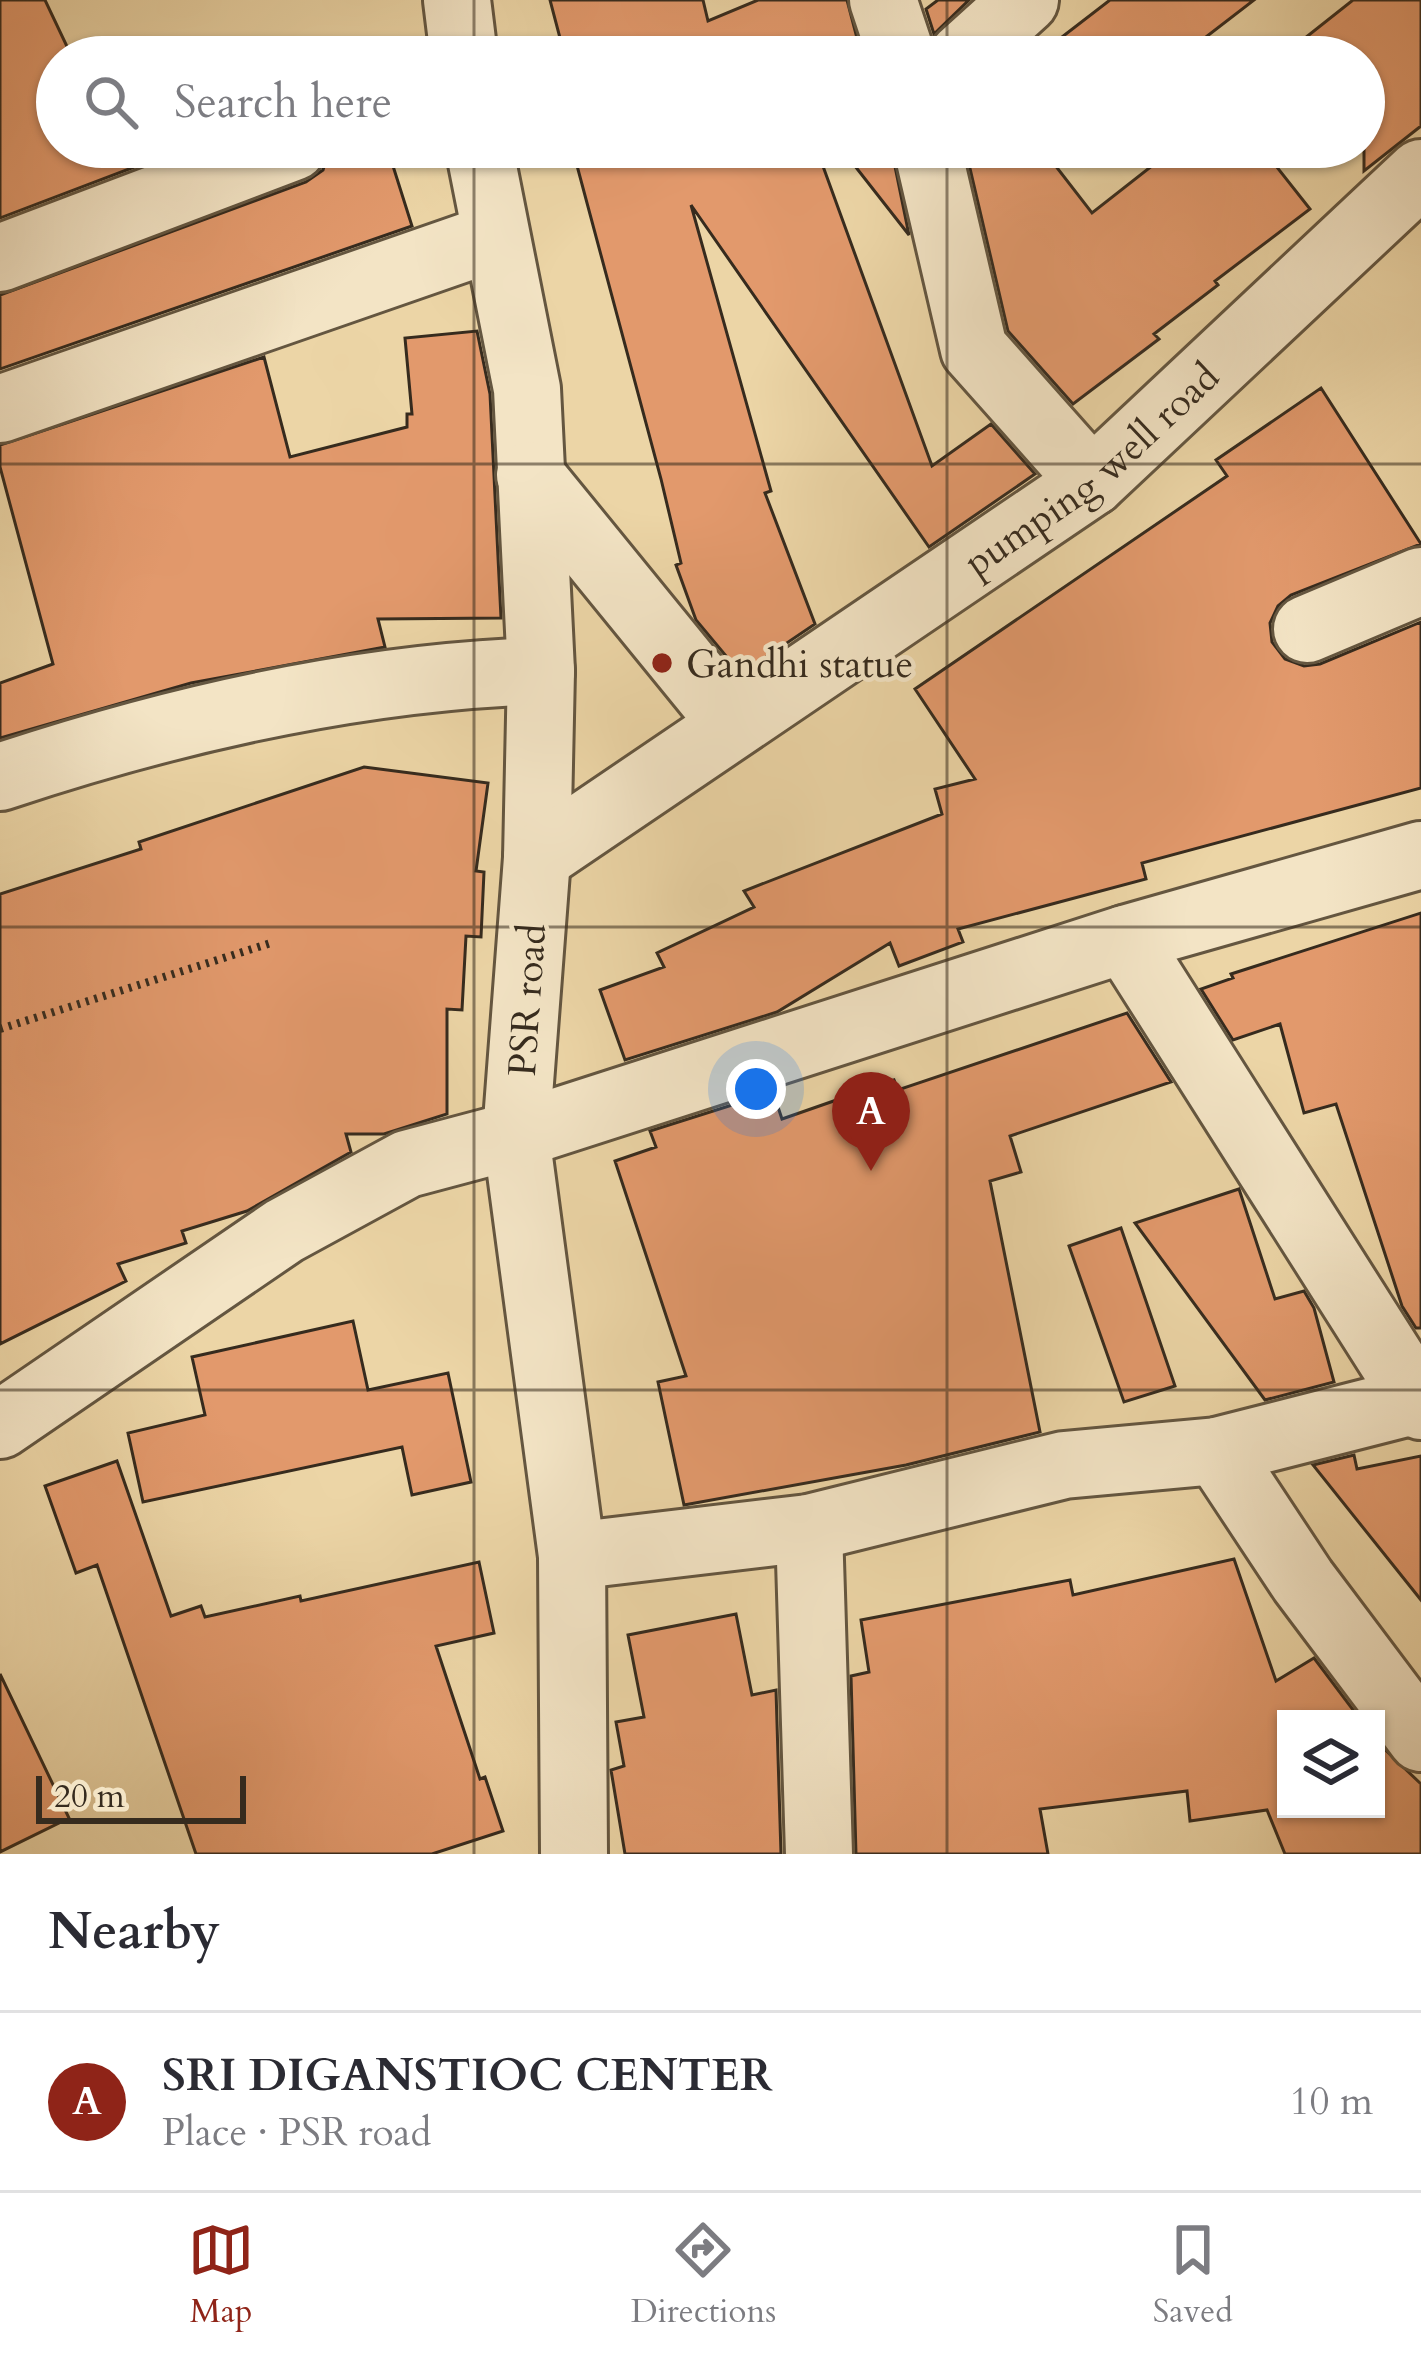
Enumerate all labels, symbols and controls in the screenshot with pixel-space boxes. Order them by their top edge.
search box [36,36,1385,168]
icon: search [78,69,144,135]
text: Search here [174,72,392,133]
street label: pumping well road [954,351,1231,589]
place label: Gandhi statue [686,638,913,691]
marker: Gandhi statue [649,650,675,676]
street label: PSR road [496,922,559,1078]
your location [726,1059,786,1119]
pin: A [832,1072,910,1171]
map controls [1277,1710,1385,1818]
button: layers [1277,1710,1385,1818]
scale bar [36,1770,246,1823]
text: 20 m [54,1774,125,1819]
text: Nearby [48,1897,220,1967]
text: SRI DIGANSTIOC CENTER [162,2045,773,2106]
text: A [72,2075,102,2128]
text: 10 m [1290,2075,1373,2128]
text: Place · PSR road [162,2106,431,2159]
tab: Map [188,2217,254,2334]
tab: Directions [631,2217,776,2334]
tab: Saved [1153,2217,1233,2334]

